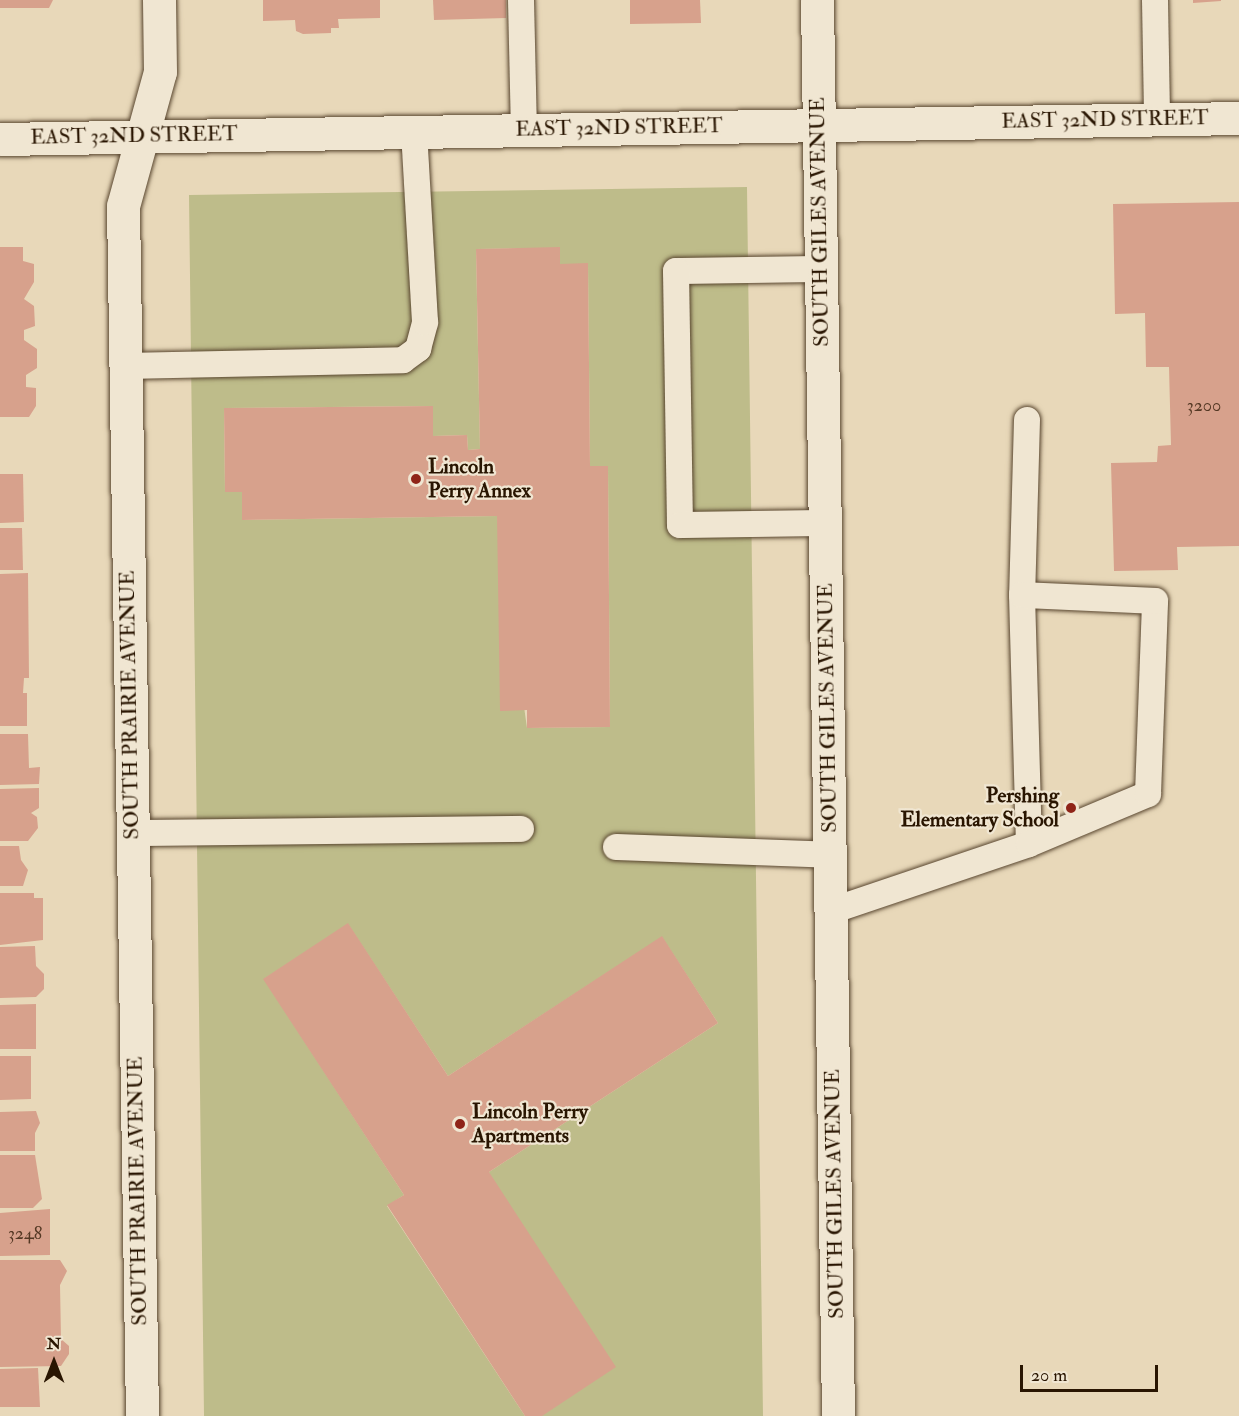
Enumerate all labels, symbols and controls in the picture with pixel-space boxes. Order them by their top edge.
street label: SOUTH GILES AVENUE [805,97,835,347]
street label: EAST 32ND STREET [1001,106,1209,134]
street label: EAST 32ND STREET [515,114,723,142]
street label: EAST 32ND STREET [30,122,238,150]
house number: 3200 [1187,395,1221,417]
place label: Lincoln Perry Annex [428,454,531,504]
marker: Lincoln Perry Annex [409,472,423,486]
street label: SOUTH PRAIRIE AVENUE [115,570,145,840]
street label: SOUTH GILES AVENUE [813,583,843,833]
place label: Pershing Elementary School [901,783,1059,833]
marker: Pershing Elementary School [1064,801,1078,815]
street label: SOUTH PRAIRIE AVENUE [123,1056,153,1326]
street label: SOUTH GILES AVENUE [820,1069,850,1319]
place label: Lincoln Perry Apartments [472,1099,588,1149]
marker: Lincoln Perry Apartments [453,1117,467,1131]
house number: 3248 [8,1223,42,1245]
north arrow [24,1332,84,1392]
text: N [47,1334,61,1354]
scale bar [1023,1353,1161,1391]
text: 20 m [1031,1364,1067,1387]

